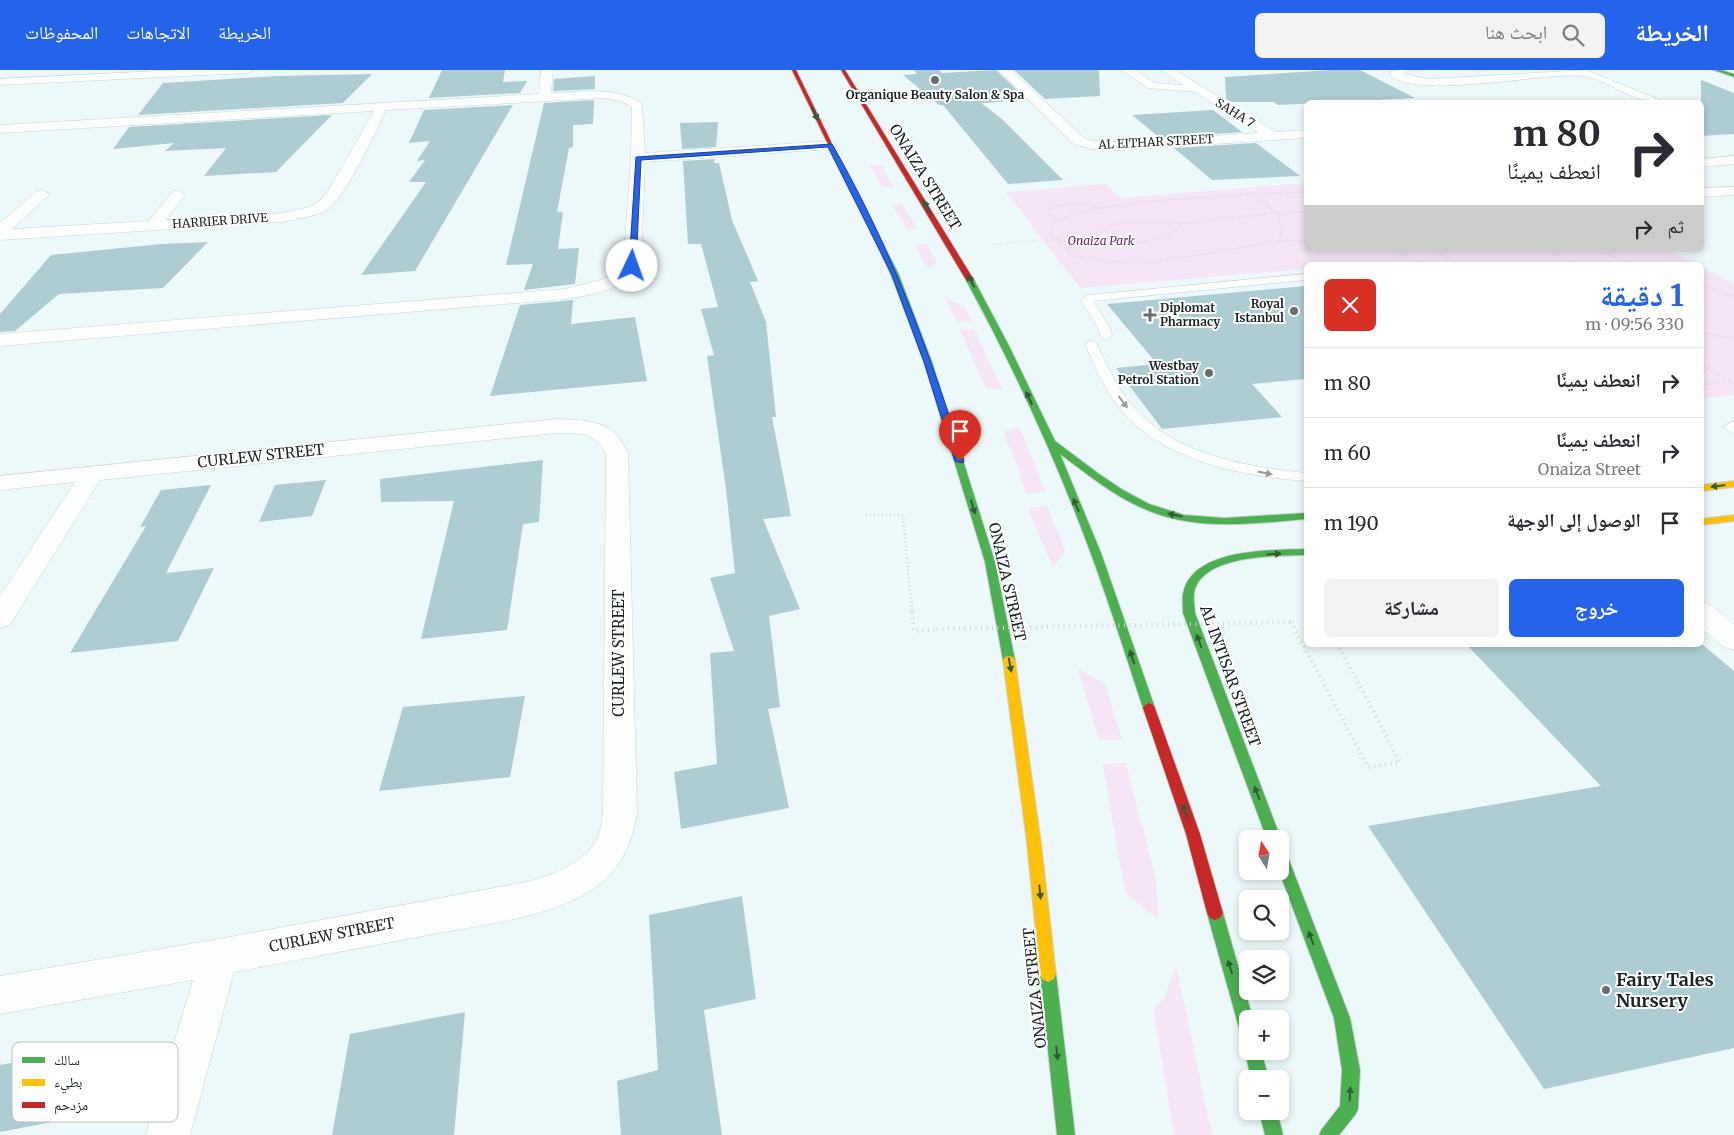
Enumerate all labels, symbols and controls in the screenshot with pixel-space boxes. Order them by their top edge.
search box [1255,13,1605,58]
text: الخريطة [1635,17,1709,48]
text: ابحث هنا [1485,20,1547,44]
text: المحفوظات [25,21,98,44]
text: الاتجاهات [126,21,190,44]
text: الخريطة [218,21,271,44]
icon: search [1559,21,1587,49]
marker: Organique Beauty Salon & Spa [929,74,941,86]
place label: Organique Beauty Salon & Spa [846,87,1025,102]
street label: SAHA 7 [1213,95,1258,131]
one-way arrow [811,107,819,121]
text: 80 m [1513,112,1601,156]
street label: ONAIZA STREET [885,120,966,234]
icon: right [1619,120,1684,185]
street label: AL EITHAR STREET [1097,131,1215,152]
text: انعطف يمينًا [1507,157,1601,185]
one-way arrow [922,200,931,213]
street label: HARRIER DRIVE [172,210,269,231]
text: ثم [1667,214,1684,238]
icon: right [1629,215,1657,243]
park label: Onaiza Park [1068,233,1135,248]
position arrow [605,239,657,291]
one-way arrow [966,274,975,288]
text: 1 دقيقة [1600,276,1684,314]
button: close [1324,279,1376,331]
place label: Royal Istanbul [1235,296,1284,325]
place label: Diplomat Pharmacy [1160,300,1221,329]
marker: Royal Istanbul [1288,305,1300,317]
marker: Diplomat Pharmacy [1144,309,1156,321]
text: 330 m · 09:56 [1585,314,1684,334]
place label: Westbay Petrol Station [1118,358,1200,387]
marker: Westbay Petrol Station [1203,367,1215,379]
text: انعطف يمينًا [1556,368,1641,392]
icon: right [1656,369,1684,397]
text: 80 m [1324,371,1371,395]
one-way arrow [1025,391,1033,405]
one-way arrow [1118,395,1128,409]
pin [939,410,981,461]
icon: arrive [946,417,974,445]
text: انعطف يمينًا [1556,428,1641,452]
street label: CURLEW STREET [197,439,326,472]
icon: right [1656,439,1684,467]
text: 60 m [1324,441,1371,465]
text: Onaiza Street [1538,459,1641,479]
one-way arrow [1257,469,1273,477]
one-way arrow [1709,482,1725,490]
one-way arrow [1072,498,1080,512]
one-way arrow [970,500,978,515]
text: الوصول إلى الوجهة [1507,508,1641,532]
icon: arrive [1656,509,1684,537]
one-way arrow [1167,511,1183,519]
text: 190 m [1324,511,1379,535]
street label: ONAIZA STREET [985,521,1030,644]
one-way arrow [1267,550,1283,558]
button: مشاركة [1324,579,1499,637]
button: خروج [1509,579,1684,637]
street label: CURLEW STREET [609,589,628,717]
street label: AL INTISAR STREET [1196,602,1265,750]
one-way arrow [1195,633,1203,648]
one-way arrow [1128,650,1135,665]
one-way arrow [1007,658,1015,674]
one-way arrow [1253,785,1261,800]
one-way arrow [1181,803,1189,818]
north arrow [1239,830,1289,880]
map controls [1239,830,1289,1120]
one-way arrow [1036,884,1044,900]
button: search [1239,890,1289,940]
street label: CURLEW STREET [267,913,397,956]
street label: ONAIZA STREET [1019,926,1050,1049]
one-way arrow [1307,930,1314,945]
button: layers [1239,950,1289,1000]
one-way arrow [1225,960,1233,975]
place label: Fairy Tales Nursery [1616,968,1714,1012]
marker: Fairy Tales Nursery [1600,984,1612,996]
button: + [1239,1010,1289,1060]
legend [12,1042,178,1122]
one-way arrow [1053,1046,1061,1062]
text: سالك [54,1051,80,1069]
button: − [1239,1070,1289,1120]
text: بطيء [54,1073,83,1094]
one-way arrow [1346,1085,1354,1101]
text: مزدحم [54,1096,88,1115]

